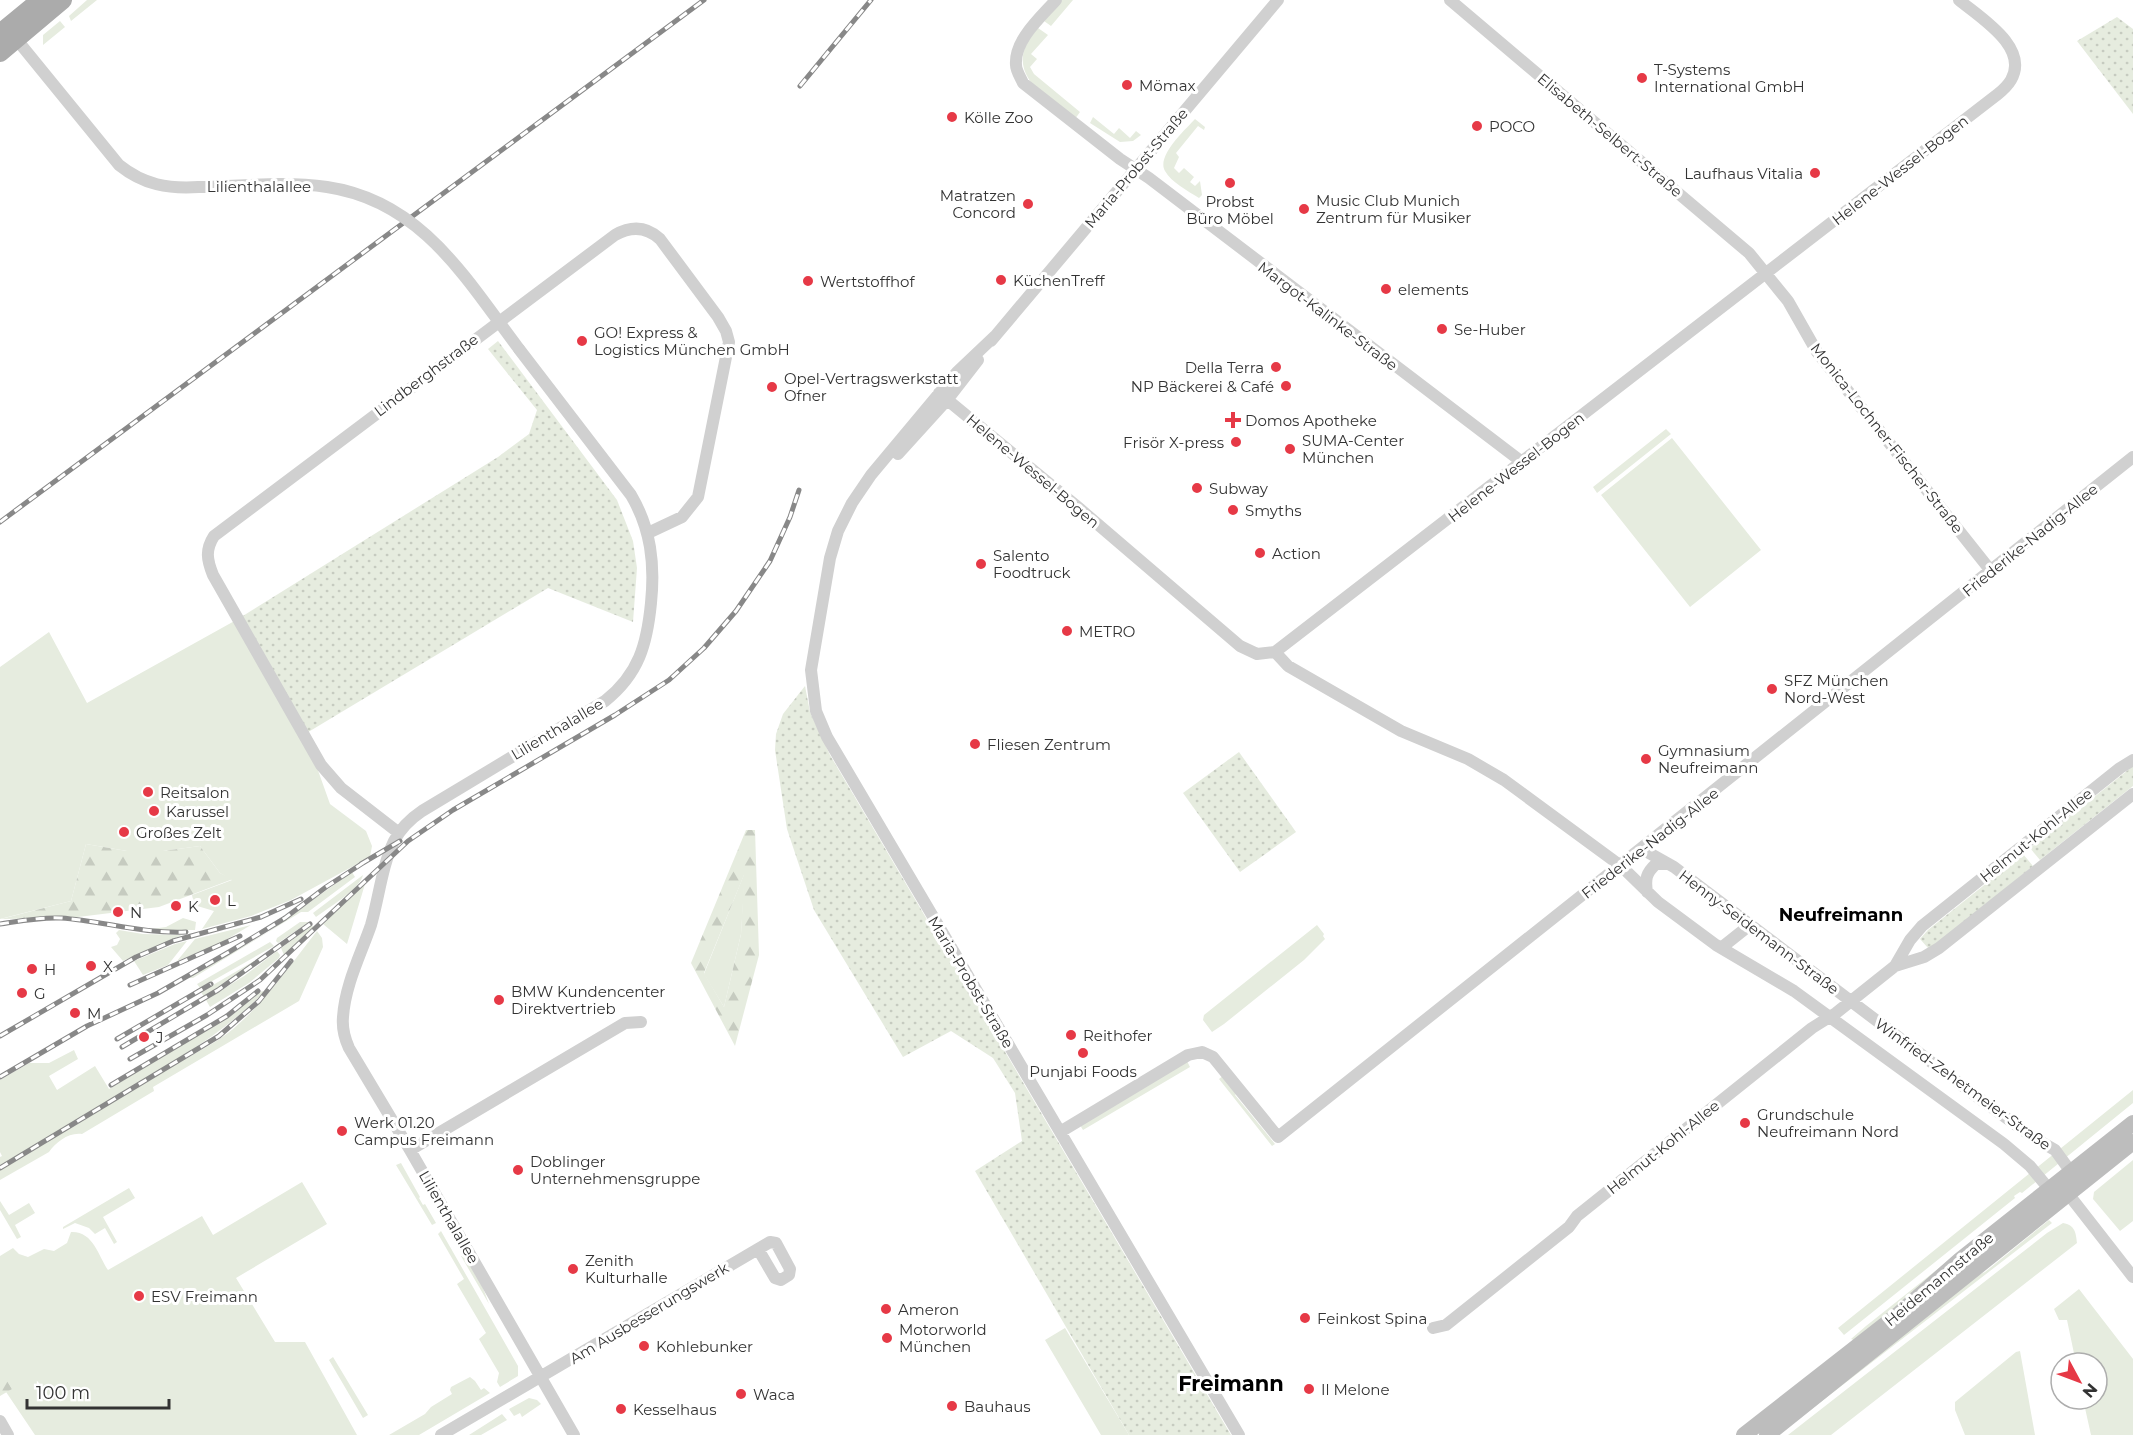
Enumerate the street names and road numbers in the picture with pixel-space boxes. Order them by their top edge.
street label: Elisabeth-Selbert-Straße [1534,69,1686,201]
street label: Maria-Probst-Straße [1080,104,1192,232]
street label: Helene-Wessel-Bogen [1828,111,1972,229]
street label: Lilienthalallee [207,177,311,196]
street label: Margot-Kalinke-Straße [1254,257,1402,375]
street label: Lindberghstraße [370,330,482,420]
street label: Monica-Lochner-Fischer-Straße [1807,339,1967,537]
street label: Helene-Wessel-Bogen [1444,408,1588,526]
street label: Helene-Wessel-Bogen [963,410,1103,532]
street label: Friederike-Nadig-Allee [1958,479,2102,601]
street label: Lilienthalallee [507,694,607,764]
street label: Friederike-Nadig-Allee [1578,783,1722,903]
street label: Helmut-Kohl-Allee [1976,784,2096,886]
street label: Henny-Seidemann-Straße [1675,866,1843,998]
street label: Maria-Probst-Straße [924,912,1018,1052]
street label: Winfried-Zehetmeier-Straße [1871,1014,2055,1154]
street label: Helmut-Kohl-Allee [1603,1096,1723,1198]
street label: Lilienthalallee [415,1167,483,1267]
street label: Heidemannstraße [1881,1228,1997,1330]
street label: Am Ausbesserungswerk [566,1258,732,1368]

